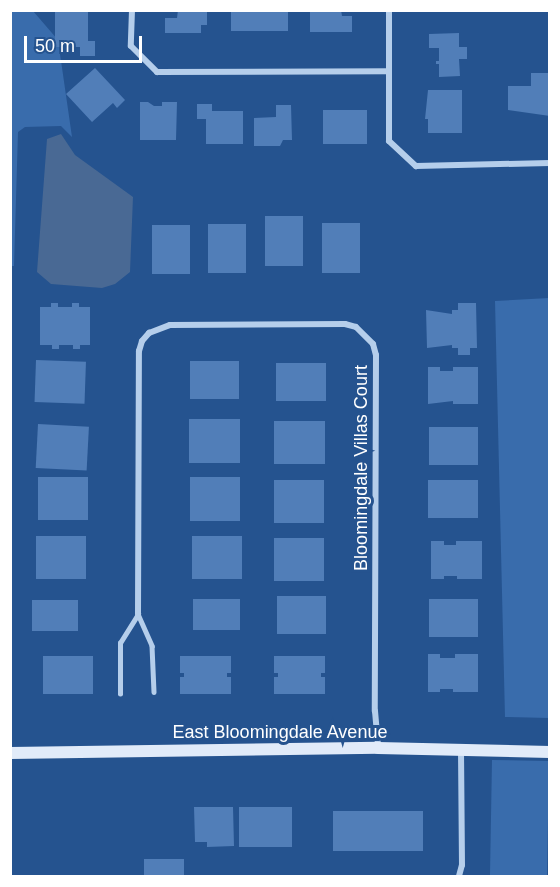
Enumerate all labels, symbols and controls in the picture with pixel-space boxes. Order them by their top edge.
scale bar [27,24,146,62]
text: 50 m [35,36,75,56]
street label: Bloomingdale Villas Court [350,365,372,571]
street label: East Bloomingdale Avenue [172,721,388,743]

